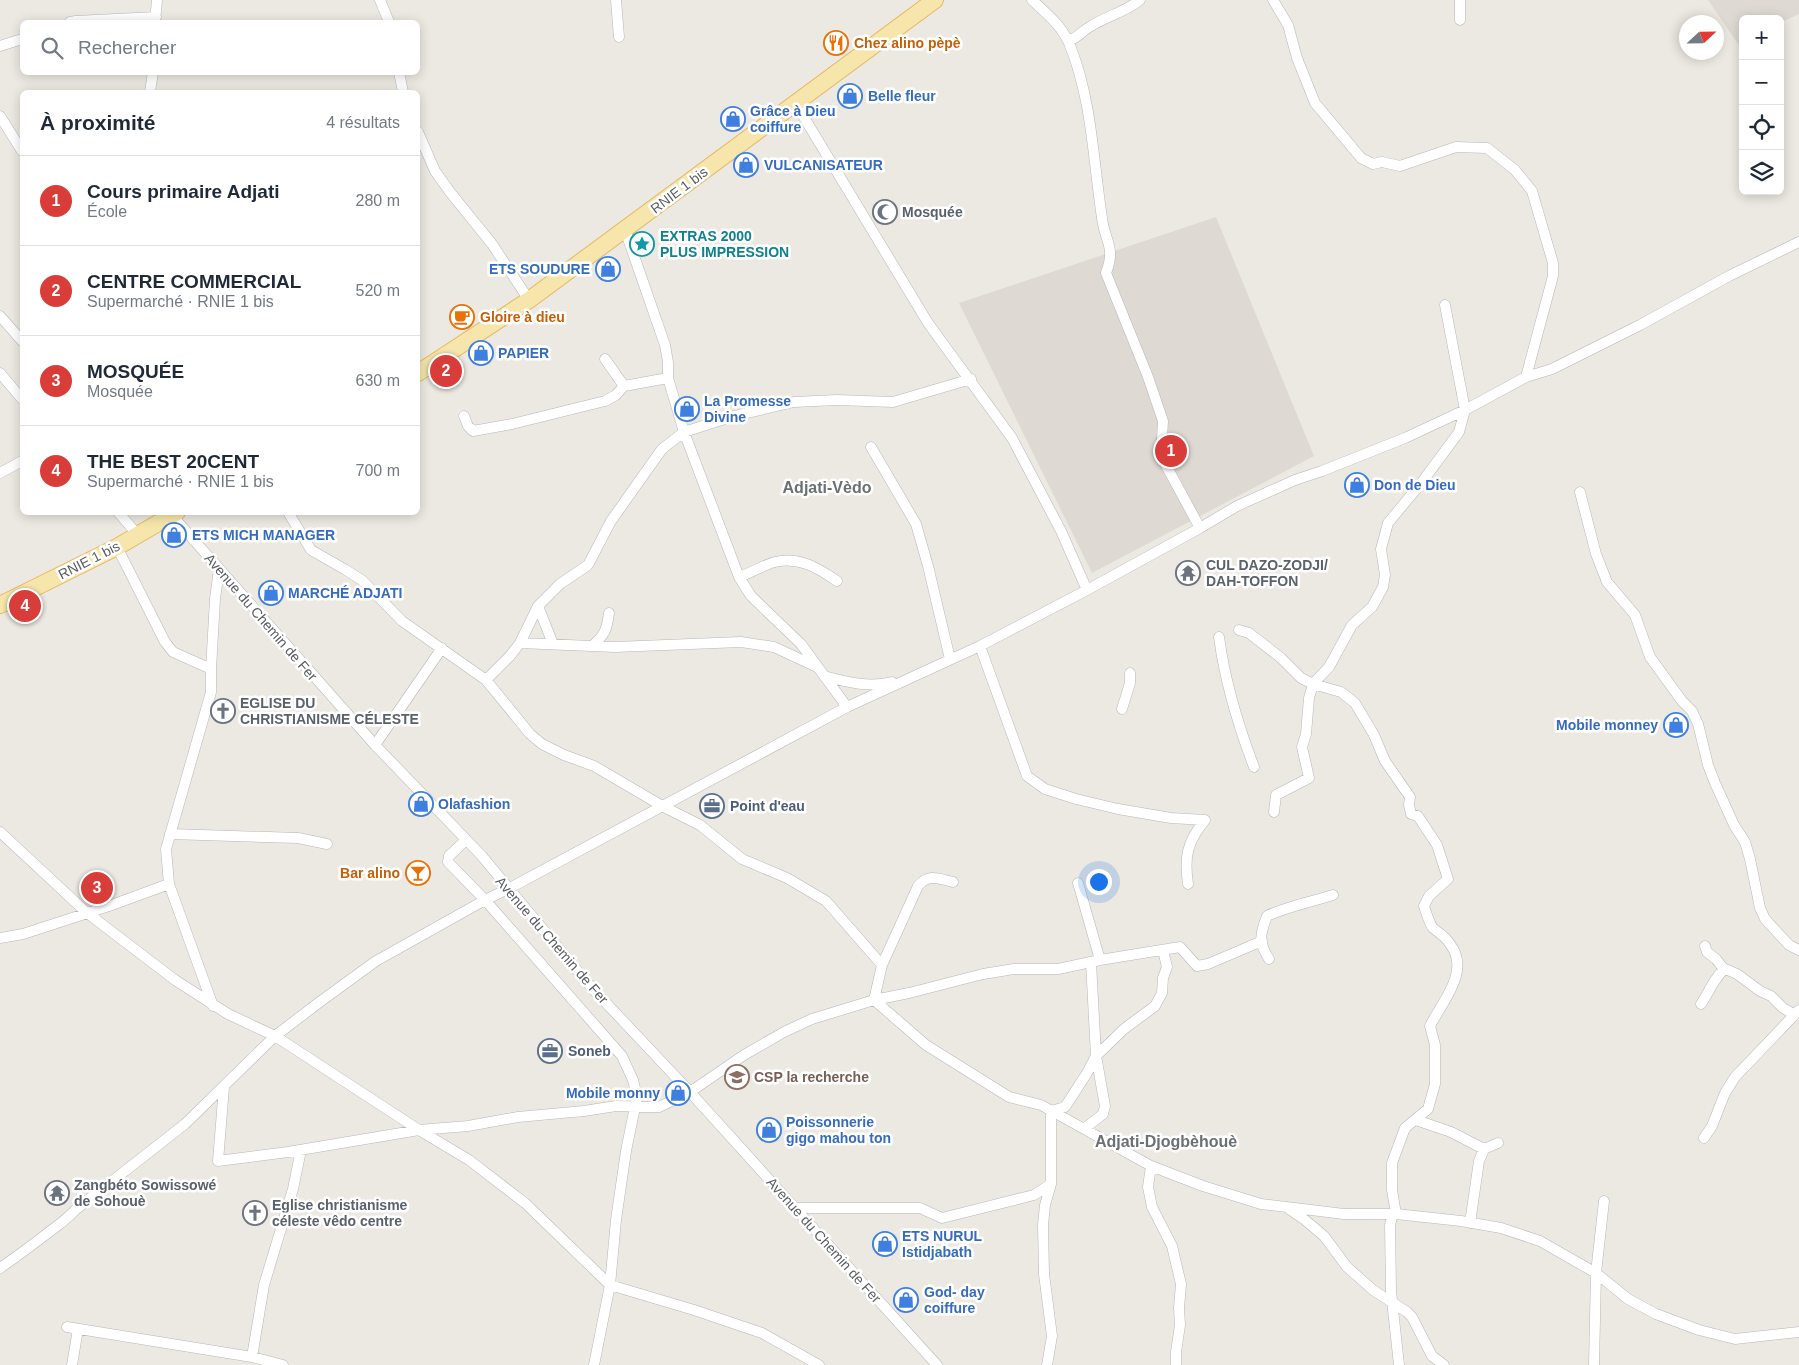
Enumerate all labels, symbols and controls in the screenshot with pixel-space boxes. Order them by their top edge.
north arrow [1679,15,1724,60]
map controls [1739,15,1784,195]
button: + [1739,15,1784,60]
search box [20,20,420,75]
restaurant icon: Chez alino pèpè [823,30,849,56]
icon: search [38,34,66,62]
place label: Chez alino pèpè [854,35,961,51]
text: Rechercher [78,37,176,58]
button: − [1739,60,1784,105]
shop icon: Belle fleur [837,83,863,109]
place label: Belle fleur [868,88,936,104]
place label: Grâce à Dieu coiffure [750,103,836,135]
button: locate [1739,105,1784,150]
shop icon: Grâce à Dieu coiffure [720,106,746,132]
text: À proximité [40,111,156,134]
text: 4 résultats [326,114,400,131]
button: layers [1739,150,1784,195]
shop icon: VULCANISATEUR [733,152,759,178]
place label: VULCANISATEUR [764,157,883,173]
street label: RNIE 1 bis [647,163,711,217]
text: Cours primaire Adjati [87,181,280,202]
text: 1 [52,192,60,209]
text: 280 m [356,192,400,209]
mosque icon: Mosquée [872,199,898,225]
text: École [87,203,127,220]
place label: Mosquée [902,204,963,220]
place label: EXTRAS 2000 PLUS IMPRESSION [660,228,789,260]
place icon: EXTRAS 2000 PLUS IMPRESSION [629,231,655,257]
shop icon: ETS SOUDURE [595,256,621,282]
place label: ETS SOUDURE [489,261,590,277]
text: CENTRE COMMERCIAL [87,271,301,292]
text: 2 [52,282,60,299]
text: 520 m [356,282,400,299]
text: Supermarché · RNIE 1 bis [87,293,274,310]
cafe icon: Gloire à dieu [449,304,475,330]
place label: Gloire à dieu [480,309,565,325]
shop icon: PAPIER [468,340,494,366]
place label: PAPIER [498,345,549,361]
pin: 2 [430,352,462,390]
text: MOSQUÉE [87,361,184,382]
text: 3 [52,372,60,389]
text: 630 m [356,372,400,389]
text: Mosquée [87,383,153,400]
place label: La Promesse Divine [704,393,791,425]
shop icon: La Promesse Divine [674,396,700,422]
pin: 1 [1155,432,1187,470]
text: THE BEST 20CENT [87,451,259,472]
text: 4 [52,462,60,479]
text: 700 m [356,462,400,479]
shop icon: Don de Dieu [1344,472,1370,498]
text: Supermarché · RNIE 1 bis [87,473,274,490]
place label: Don de Dieu [1374,477,1456,493]
district label: Adjati-Vèdo [783,479,872,496]
shop icon: ETS MICH MANAGER [161,522,187,548]
place label: ETS MICH MANAGER [192,527,335,543]
street label: RNIE 1 bis [56,538,122,582]
street label: Avenue du Chemin de Fer [201,550,321,684]
place label: CUL DAZO-ZODJI/ DAH-TOFFON [1206,557,1328,589]
temple icon: CUL DAZO-ZODJI/ DAH-TOFFON [1175,560,1201,586]
shop icon: MARCHÉ ADJATI [258,580,284,606]
place label: MARCHÉ ADJATI [288,585,402,601]
pin: 4 [9,587,41,625]
place label: EGLISE DU CHRISTIANISME CÉLESTE [240,695,419,727]
church icon: EGLISE DU CHRISTIANISME CÉLESTE [210,698,236,724]
shop icon: Mobile monney [1663,712,1689,738]
place label: Mobile monney [1556,717,1658,733]
shop icon: Olafashion [408,791,434,817]
office icon: Point d'eau [699,793,725,819]
place label: Olafashion [438,796,510,812]
place label: Point d'eau [730,798,805,814]
bar icon: Bar alino [405,860,431,886]
place label: Bar alino [340,865,400,881]
pin: 3 [81,869,113,907]
your location [1086,869,1112,895]
street label: Avenue du Chemin de Fer [492,873,612,1007]
office icon: Soneb [537,1038,563,1064]
place label: Soneb [568,1043,611,1059]
school or university icon: CSP la recherche [724,1064,750,1090]
place label: CSP la recherche [754,1069,869,1085]
shop icon: Mobile monny [665,1080,691,1106]
place label: Mobile monny [566,1085,660,1101]
place label: Poissonnerie gigo mahou ton [786,1114,891,1146]
shop icon: Poissonnerie gigo mahou ton [756,1117,782,1143]
district label: Adjati-Djogbèhouè [1095,1133,1237,1150]
street label: Avenue du Chemin de Fer [763,1174,885,1306]
place label: Zangbéto Sowissowé de Sohouè [74,1177,217,1209]
temple icon: Zangbéto Sowissowé de Sohouè [44,1180,70,1206]
place label: Eglise christianisme céleste vêdo centre [272,1197,408,1229]
church icon: Eglise christianisme céleste vêdo centre [242,1200,268,1226]
place label: ETS NURUL Istidjabath [902,1228,983,1260]
shop icon: ETS NURUL Istidjabath [872,1231,898,1257]
place label: God- day coiffure [924,1284,985,1316]
shop icon: God- day coiffure [893,1287,919,1313]

